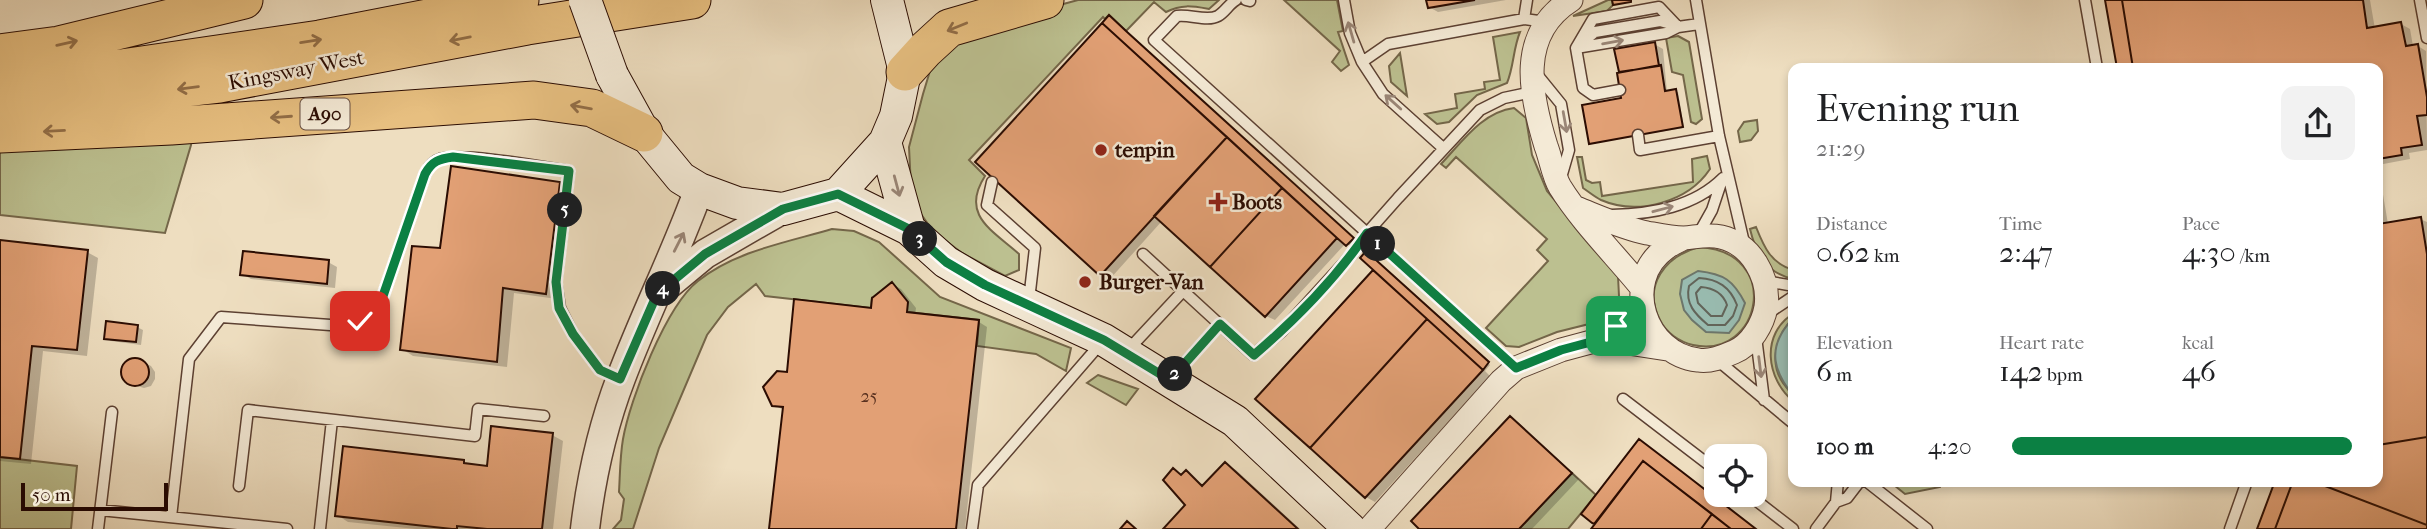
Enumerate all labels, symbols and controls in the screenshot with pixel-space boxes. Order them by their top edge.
one-way arrow [947,21,968,34]
one-way arrow [1343,21,1356,43]
one-way arrow [449,33,472,46]
one-way arrow [299,34,321,47]
one-way arrow [1601,35,1624,48]
one-way arrow [55,36,78,49]
street label: Kingsway West [226,45,366,95]
one-way arrow [177,82,200,95]
text: Evening run [1816,86,2019,131]
button: share [2281,86,2355,160]
one-way arrow [1384,94,1402,110]
road number: A90 [300,98,350,130]
one-way arrow [570,100,593,113]
one-way arrow [1558,110,1572,133]
one-way arrow [271,111,293,124]
one-way arrow [43,125,66,138]
text: 21:29 [1816,135,1866,162]
place label: tenpin [1114,138,1176,162]
marker: tenpin [1093,142,1109,158]
one-way arrow [891,175,904,197]
place label: Boots [1232,190,1282,214]
pin: 5 [548,192,582,228]
marker: Boots [1210,194,1226,210]
text: 5 [560,198,569,220]
one-way arrow [1651,202,1674,215]
text: Distance [1816,213,1887,235]
text: Time [1999,213,2042,235]
text: Pace [2182,213,2220,235]
pin: 3 [902,222,937,256]
pin: 1 [1360,226,1396,262]
text: 3 [916,227,923,249]
one-way arrow [672,232,686,253]
text: 1 [1374,232,1381,254]
text: 0.62 [1816,235,1870,270]
text: 2:47 [1999,235,2053,270]
text: 4:30 [2182,235,2236,270]
text: km [1870,245,1900,267]
text: /km [2236,245,2270,267]
place label: Burger-Van [1099,270,1204,294]
pin: 4 [646,272,680,306]
marker: Burger-Van [1077,274,1093,290]
text: 4 [657,277,668,299]
pin [330,291,390,351]
pin [1586,296,1646,356]
icon: check [341,302,379,340]
icon: arrive [1597,307,1635,345]
text: Elevation [1816,332,1893,354]
text: Heart rate [1999,332,2084,354]
text: kcal [2182,332,2214,354]
text: 6 [1816,354,1832,389]
text: 142 [1999,354,2043,389]
text: 46 [2182,354,2216,389]
one-way arrow [1753,355,1766,378]
pin: 2 [1158,356,1192,392]
text: 2 [1170,362,1179,384]
text: m [1832,364,1852,386]
text: bpm [2043,364,2083,386]
house number: 25 [860,386,878,407]
text: 100 m [1816,433,1874,460]
text: 4:20 [1928,433,1972,460]
map controls [1704,444,1767,507]
button: locate [1704,444,1767,507]
scale bar [21,480,168,512]
text: 50 m [32,484,71,506]

